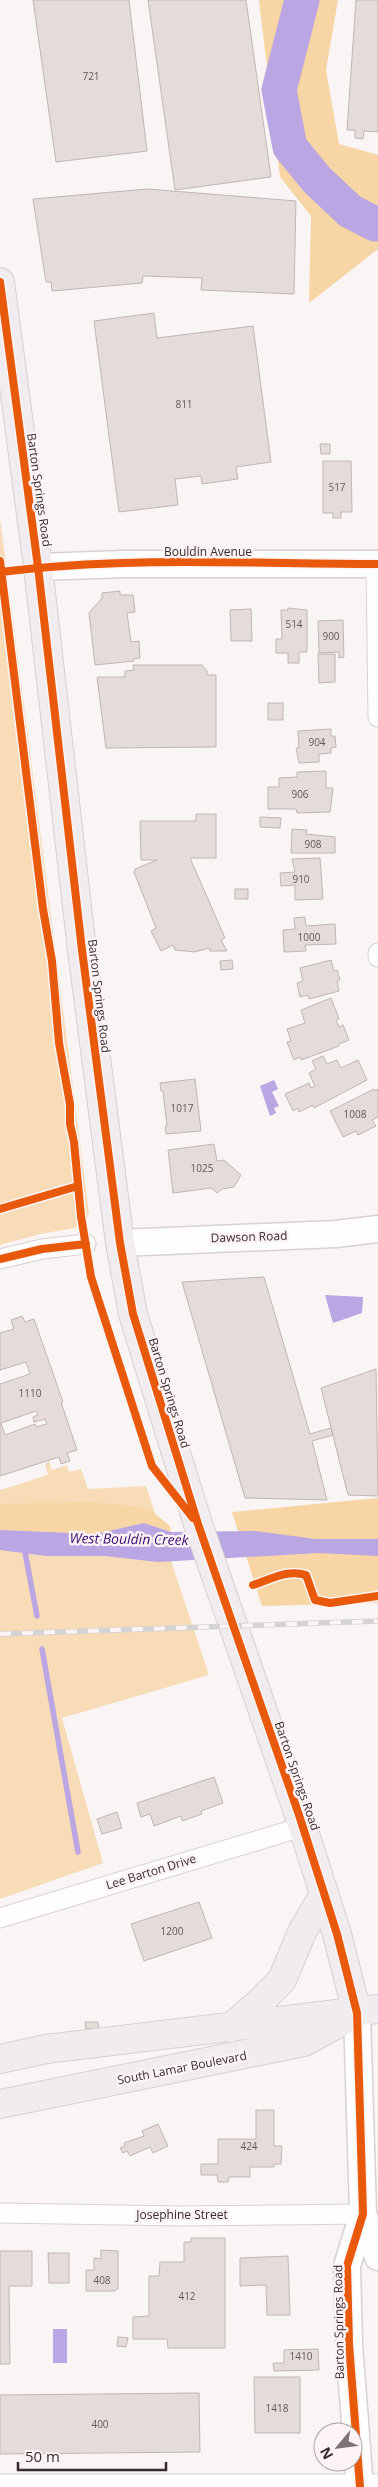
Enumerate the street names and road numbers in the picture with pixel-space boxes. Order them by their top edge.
street label: Barton Springs Road [23,432,56,548]
street label: Bouldin Avenue [164,543,252,560]
street label: Barton Springs Road [84,938,115,1054]
street label: Dawson Road [210,1227,288,1246]
street label: Barton Springs Road [145,1336,194,1450]
street label: Barton Springs Road [271,1719,324,1833]
street label: Lee Barton Drive [104,1850,198,1893]
street label: South Lamar Boulevard [116,2047,248,2088]
street label: Josephine Street [135,2206,228,2223]
street label: Barton Springs Road [329,2265,348,2379]

